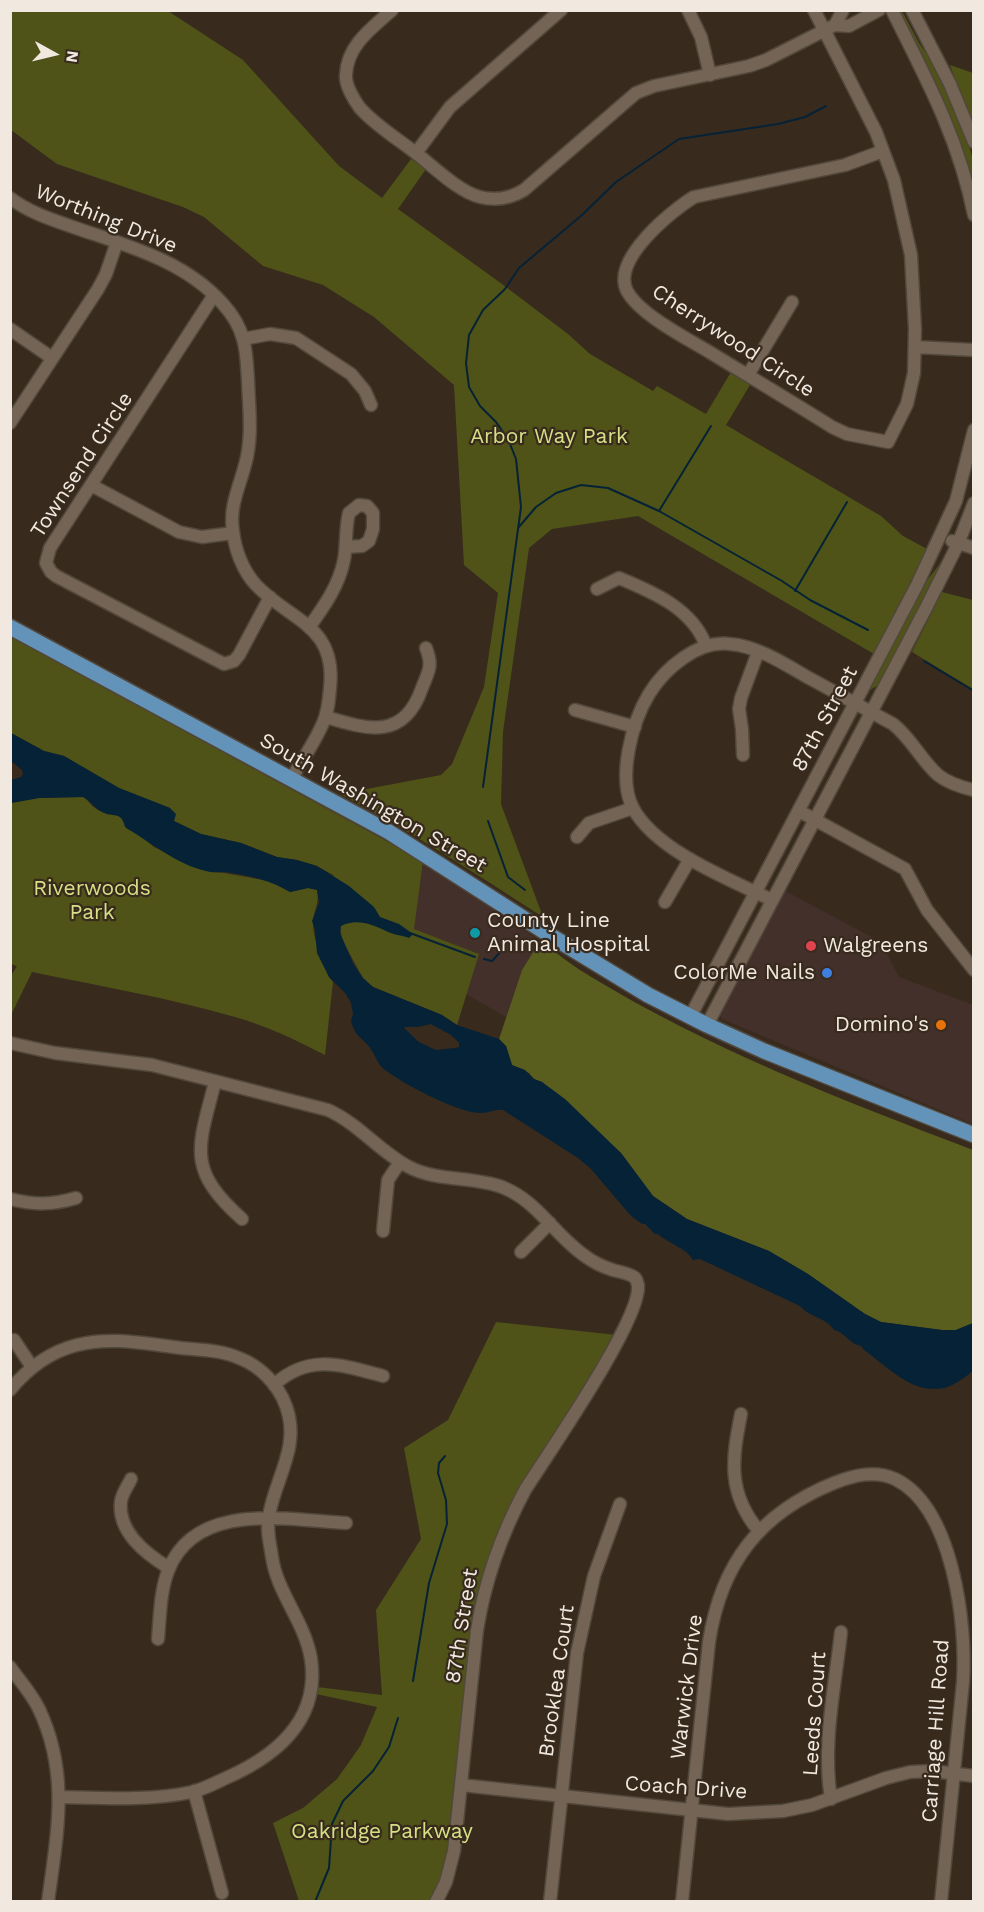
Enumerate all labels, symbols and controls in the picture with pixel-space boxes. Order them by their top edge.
north arrow [24,24,84,84]
text: N [62,49,83,64]
street label: Worthing Drive [31,179,181,259]
street label: Cherrywood Circle [647,279,819,403]
street label: Townsend Circle [26,388,138,542]
park label: Arbor Way Park [470,424,628,450]
street label: 87th Street [787,662,863,776]
street label: South Washington Street [255,728,491,878]
park label: Riverwoods Park [33,876,151,926]
place label: County Line Animal Hospital [487,908,650,958]
marker: County Line Animal Hospital [468,926,482,940]
place label: Walgreens [823,933,928,959]
marker: Walgreens [804,939,818,953]
place label: ColorMe Nails [673,960,815,986]
marker: ColorMe Nails [820,966,834,980]
place label: Domino's [835,1012,929,1038]
marker: Domino's [934,1018,948,1032]
street label: 87th Street [440,1567,484,1685]
street label: Brooklea Court [534,1603,580,1759]
street label: Warwick Drive [666,1613,708,1761]
street label: Carriage Hill Road [917,1639,955,1823]
street label: Leeds Court [798,1651,832,1777]
street label: Coach Drive [624,1771,748,1805]
park label: Oakridge Parkway [291,1819,473,1845]

